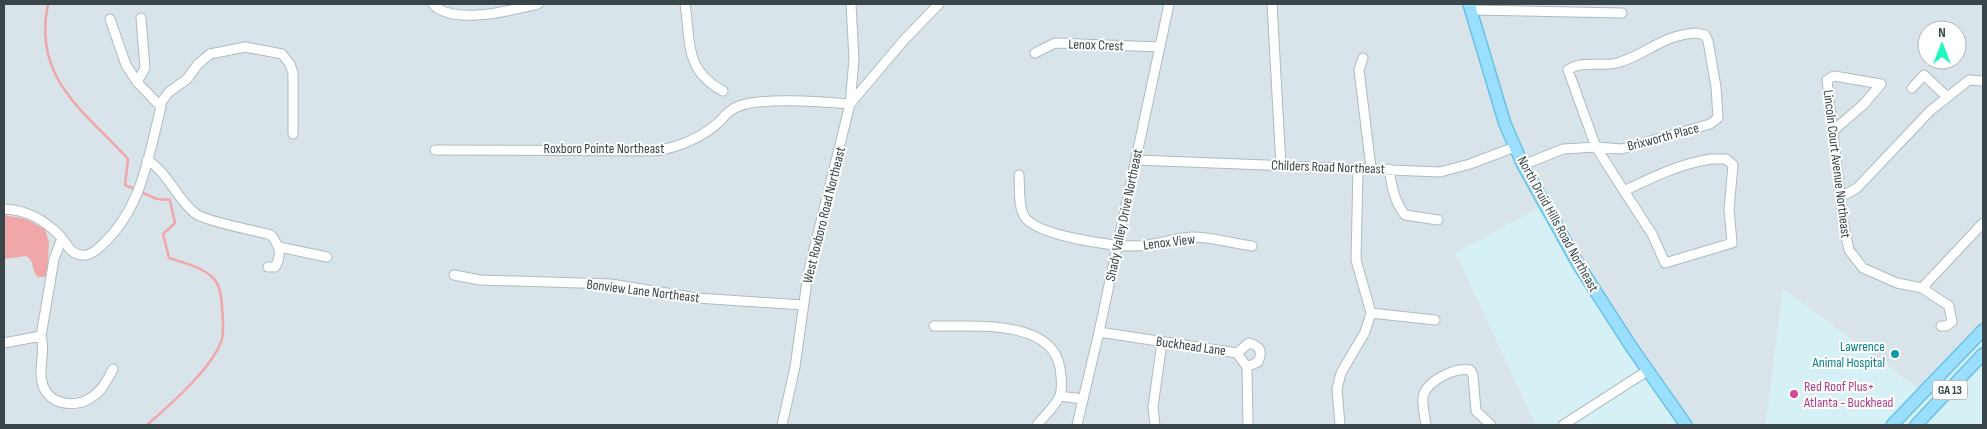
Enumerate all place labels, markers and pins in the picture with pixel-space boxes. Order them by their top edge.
place label: Lawrence Animal Hospital [1811,338,1885,371]
marker: Lawrence Animal Hospital [1889,348,1901,360]
place label: Red Roof Plus+ Atlanta - Buckhead [1803,378,1894,411]
marker: Red Roof Plus+ Atlanta - Buckhead [1788,388,1800,400]

